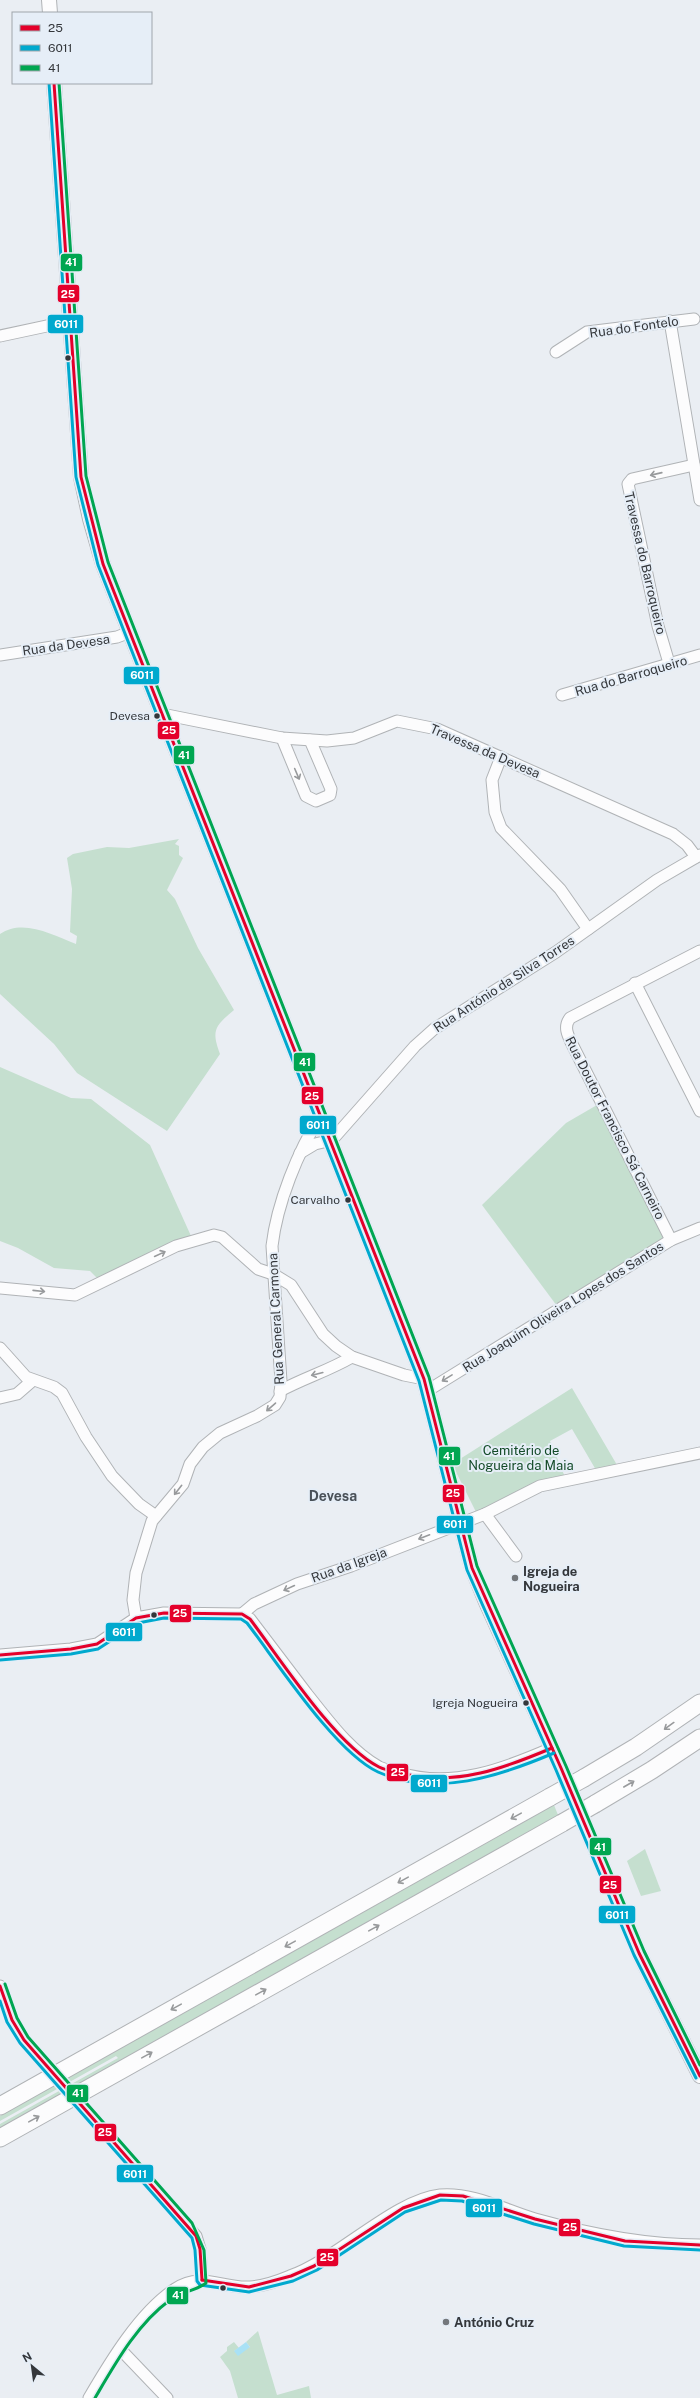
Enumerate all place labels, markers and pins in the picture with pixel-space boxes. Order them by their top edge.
unlabelled marker [63,353,73,363]
place label: Devesa [110,709,150,723]
marker: Devesa [152,711,162,721]
place label: Carvalho [291,1193,340,1207]
marker: Carvalho [343,1195,353,1205]
place label: Igreja de Nogueira [523,1564,580,1594]
marker: Igreja de Nogueira [510,1573,520,1583]
unlabelled marker [149,1610,159,1620]
place label: Igreja Nogueira [432,1696,518,1710]
marker: Igreja Nogueira [521,1698,531,1708]
unlabelled marker [218,2283,228,2293]
place label: António Cruz [454,2315,535,2330]
marker: António Cruz [441,2317,451,2327]

